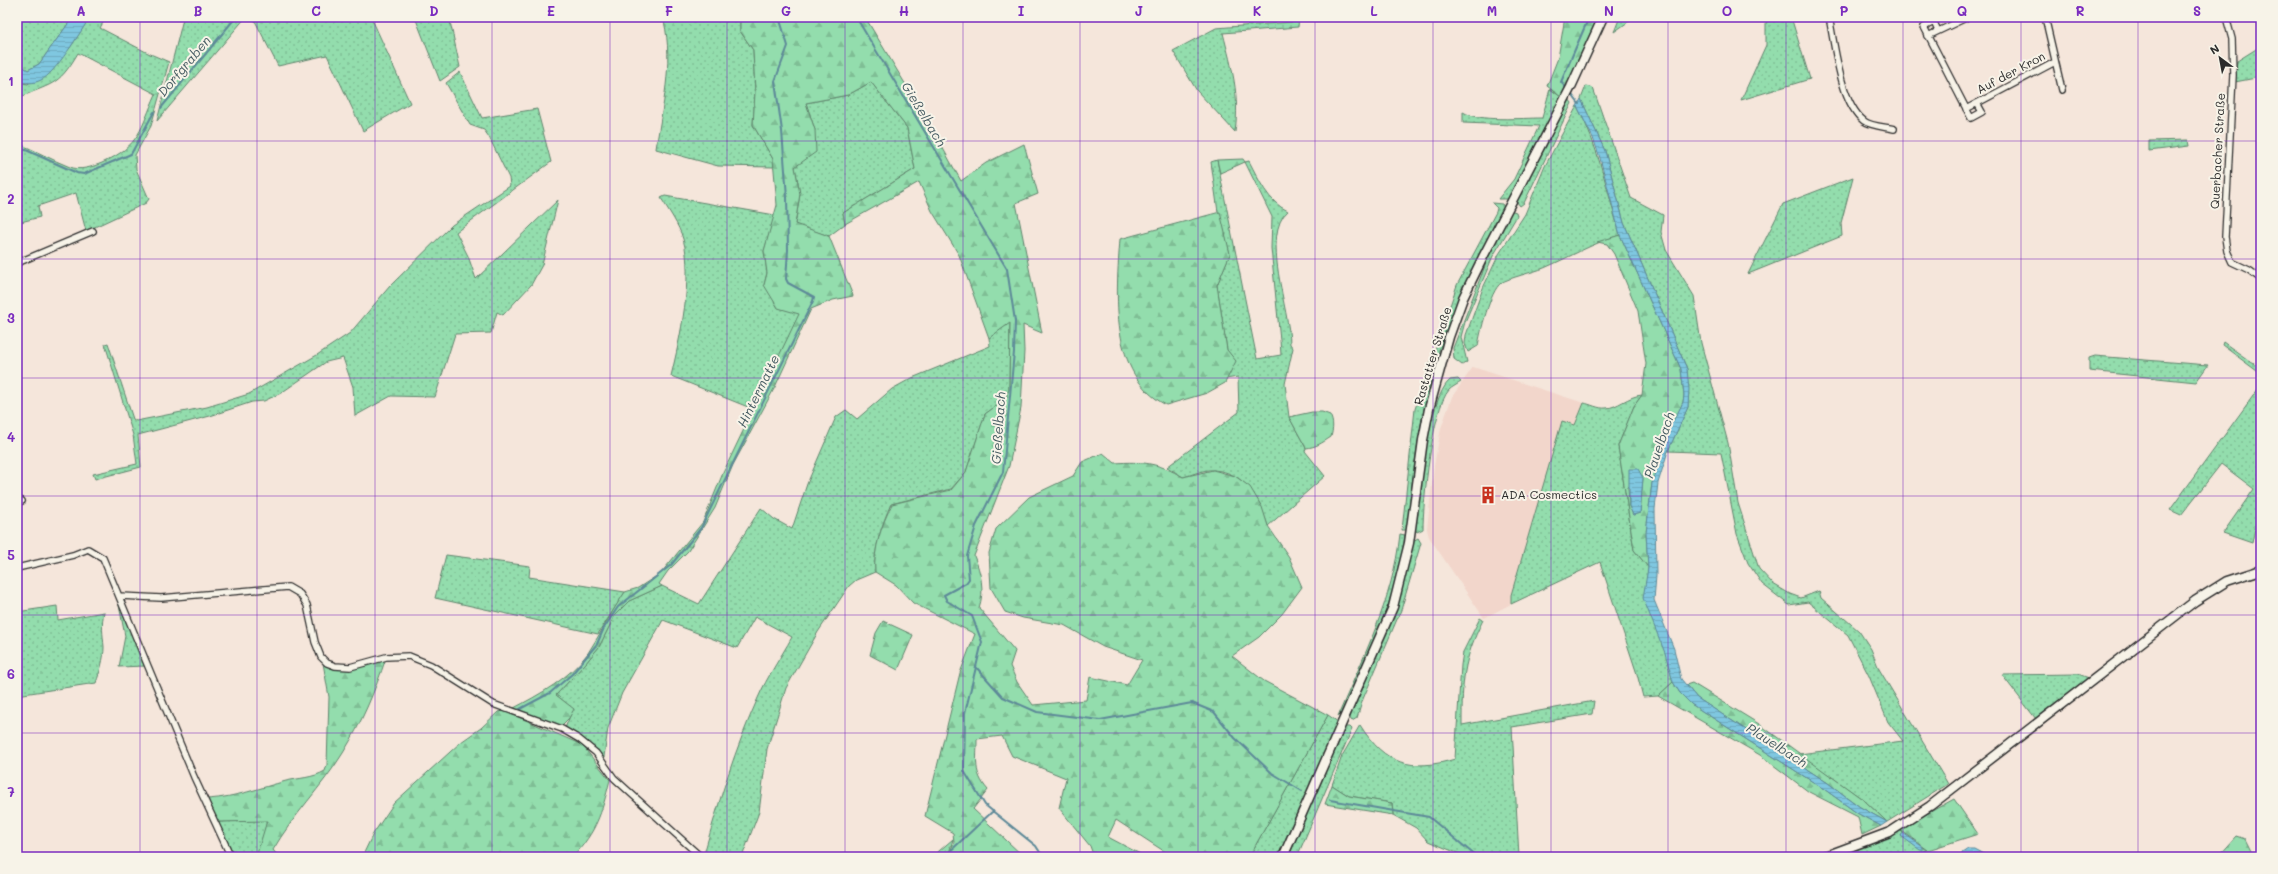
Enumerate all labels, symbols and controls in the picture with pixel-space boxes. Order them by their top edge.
text: A [76,2,86,19]
text: B [194,2,203,19]
text: C [311,2,321,19]
text: D [429,2,439,19]
text: E [547,2,555,19]
text: F [665,2,673,19]
text: G [781,2,791,19]
text: H [899,2,909,19]
text: I [1018,2,1025,19]
text: J [1135,2,1143,19]
text: K [1253,2,1262,19]
text: L [1370,2,1378,19]
text: M [1487,2,1497,19]
text: N [1604,2,1614,19]
text: O [1722,2,1732,19]
text: P [1840,2,1849,19]
text: Q [1957,2,1967,19]
text: R [2076,2,2085,19]
text: S [2193,2,2201,19]
water label: Dorfgraben [153,32,214,99]
north arrow [2200,38,2240,78]
text: N [2207,41,2222,58]
street label: Auf der Kron [1974,47,2048,97]
text: 1 [8,72,14,89]
water label: Gießelbach [898,78,950,149]
street label: Querbacher Straße [2206,93,2228,209]
text: 2 [7,190,15,207]
street label: Rastatter Straße [1409,305,1455,407]
text: 3 [7,309,15,326]
water label: Hintermatte [733,352,782,430]
water label: Gießelbach [986,391,1009,465]
water label: Plauelbach [1639,409,1678,480]
text: 4 [7,428,15,445]
building icon: ADA Cosmectics [1478,485,1498,505]
place label: ADA Cosmectics [1501,486,1597,502]
text: 5 [7,546,15,563]
text: 6 [7,665,15,682]
water label: Plauelbach [1744,719,1811,771]
text: 7 [7,783,15,800]

